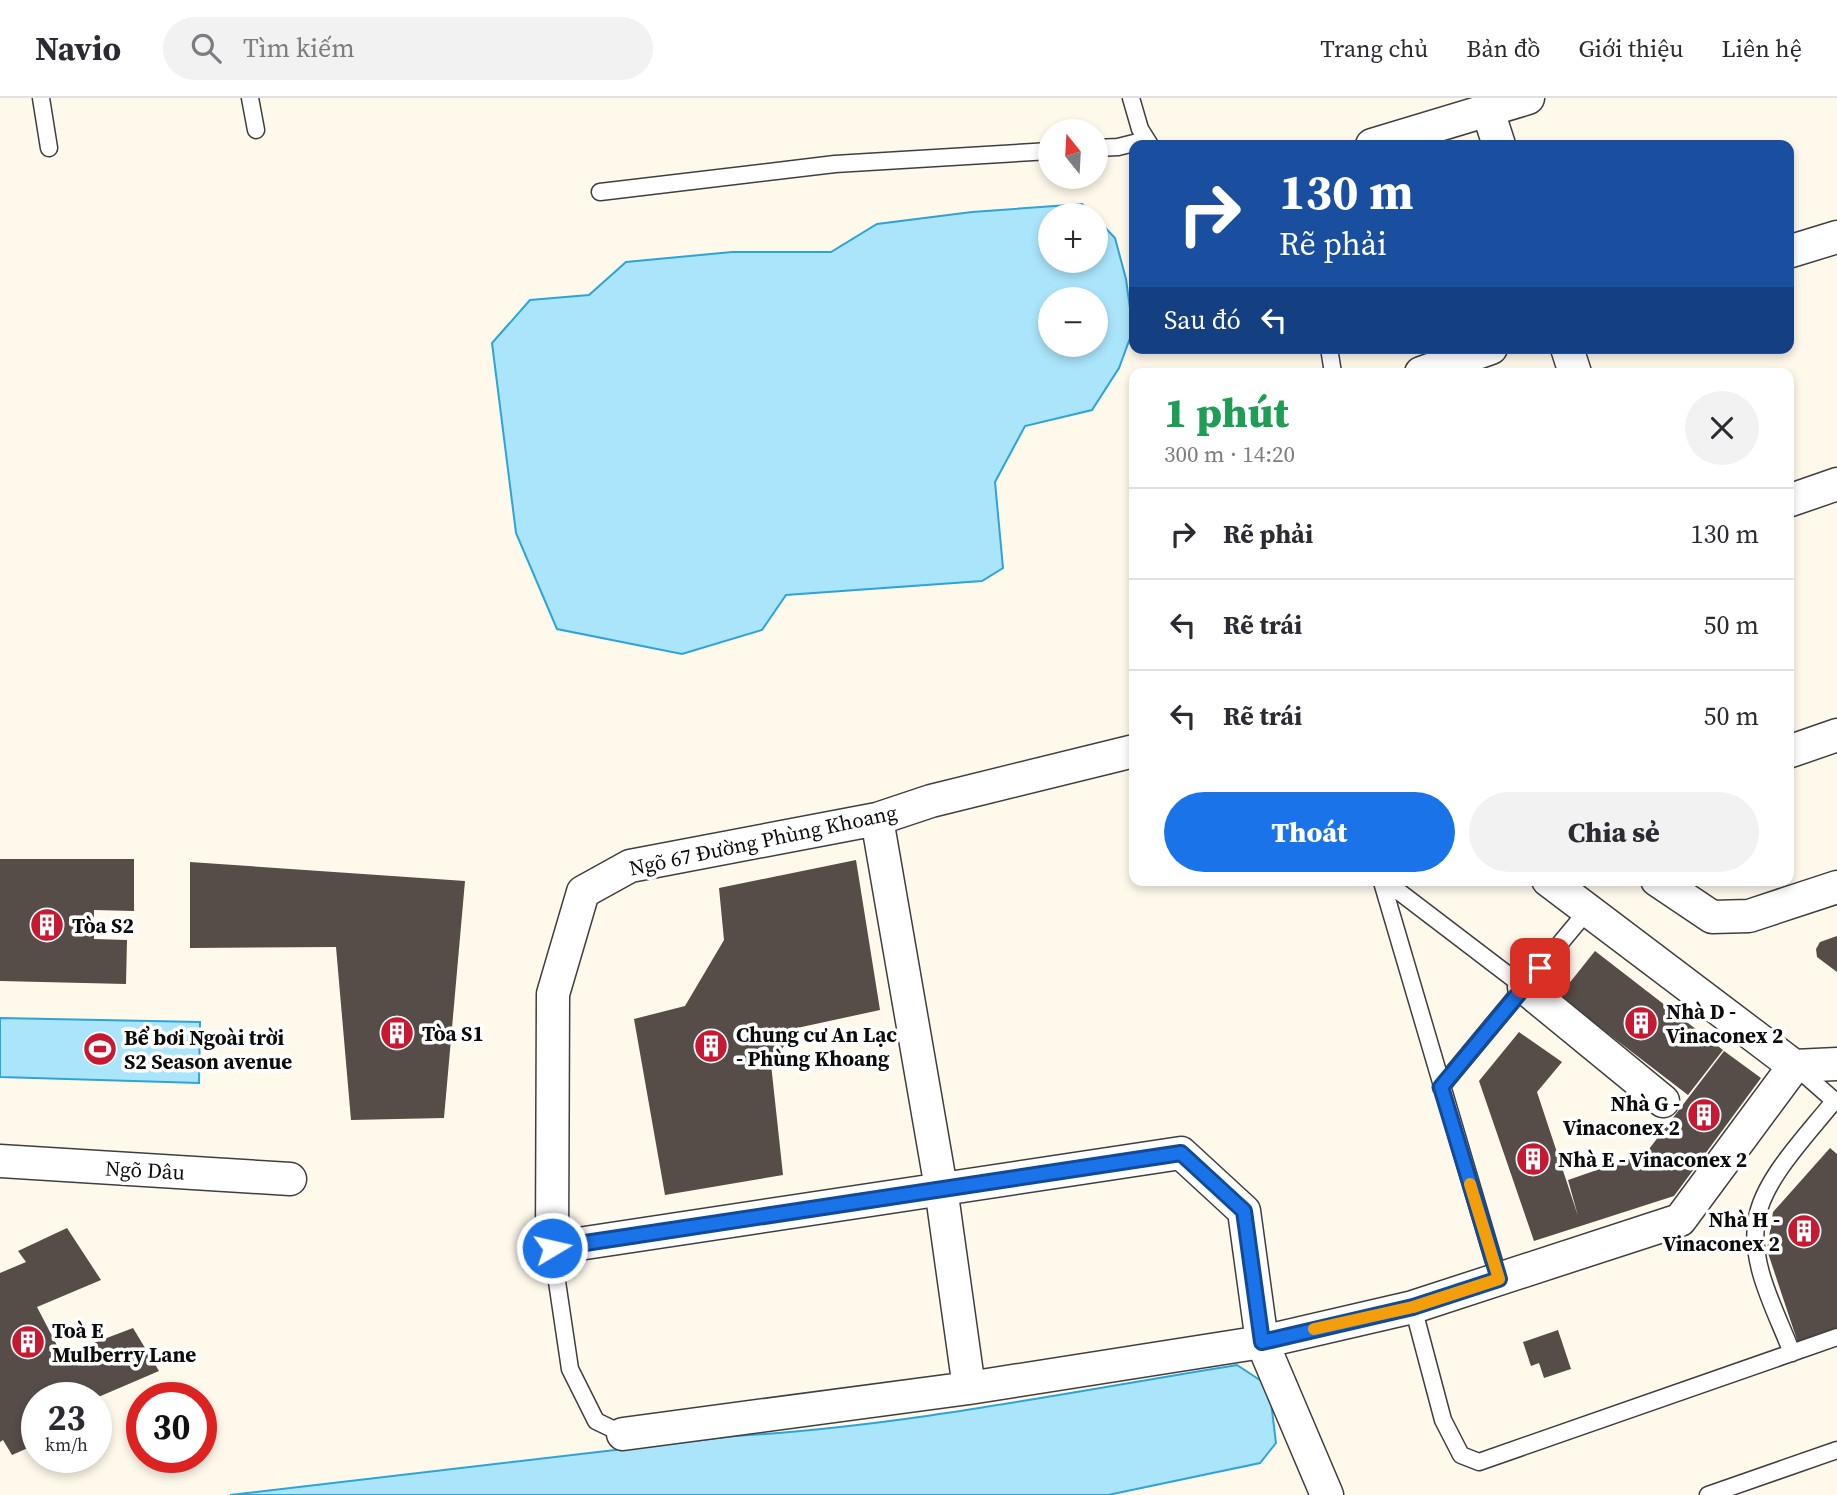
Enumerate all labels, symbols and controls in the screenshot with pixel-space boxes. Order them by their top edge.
search box [163,17,653,80]
text: Navio [35,26,121,71]
icon: search [187,29,225,67]
text: Tìm kiếm [243,30,355,66]
text: Trang chủ [1320,32,1428,65]
text: Bản đồ [1466,32,1540,65]
text: Giới thiệu [1578,32,1684,65]
text: Liên hệ [1722,32,1802,65]
north arrow [1038,119,1108,189]
map controls [1038,119,1108,357]
text: 130 m [1279,158,1414,225]
icon: right [1164,168,1255,259]
button: + [1038,203,1108,273]
text: Rẽ phải [1279,222,1387,266]
button: − [1038,287,1108,357]
icon: left [1255,301,1293,339]
text: Sau đó [1164,302,1241,338]
text: 1 phút [1164,383,1289,441]
button: close [1685,391,1759,465]
text: 300 m · 14:20 [1164,438,1295,470]
icon: right [1164,515,1202,553]
text: Rẽ phải [1223,516,1313,552]
text: 130 m [1691,516,1759,552]
icon: left [1164,606,1202,644]
text: Rẽ trái [1223,607,1302,643]
text: 50 m [1704,607,1759,643]
icon: left [1164,697,1202,735]
text: Rẽ trái [1223,698,1302,734]
text: 50 m [1704,698,1759,734]
button: Thoát [1164,792,1455,872]
button: Chia sẻ [1469,792,1759,872]
street label: Ngõ 67 Đường Phùng Khoang [626,797,900,883]
building icon: Tòa S2 [28,906,66,944]
place label: Tòa S2 [72,911,134,940]
pin [1510,938,1570,998]
icon: arrive [1521,949,1559,987]
place label: Nhà D - Vinaconex 2 [1666,997,1783,1050]
building icon: Nhà D - Vinaconex 2 [1622,1004,1660,1042]
building icon: Tòa S1 [378,1014,416,1052]
place label: Tòa S1 [422,1019,484,1048]
place label: Chung cư An Lạc - Phùng Khoang [736,1020,897,1073]
place label: Bể bơi Ngoài trời S2 Season avenue [124,1023,292,1076]
building icon: Chung cư An Lạc - Phùng Khoang [692,1027,730,1065]
sports icon: Bể bơi Ngoài trời S2 Season avenue [81,1030,119,1068]
place label: Nhà G - Vinaconex 2 [1563,1089,1680,1142]
building icon: Nhà G - Vinaconex 2 [1685,1096,1723,1134]
building icon: Nhà E - Vinaconex 2 [1514,1140,1552,1178]
place label: Nhà E - Vinaconex 2 [1558,1145,1747,1174]
street label: Ngõ Dâu [104,1153,186,1187]
place label: Nhà H - Vinaconex 2 [1663,1205,1780,1258]
position arrow [515,1211,589,1285]
building icon: Nhà H - Vinaconex 2 [1785,1212,1823,1250]
place label: Toà E Mulberry Lane [52,1316,196,1369]
building icon: Toà E Mulberry Lane [9,1323,47,1361]
speed limit sign: 30 [126,1382,217,1473]
text: 23 [48,1394,85,1442]
text: km/h [45,1432,88,1457]

